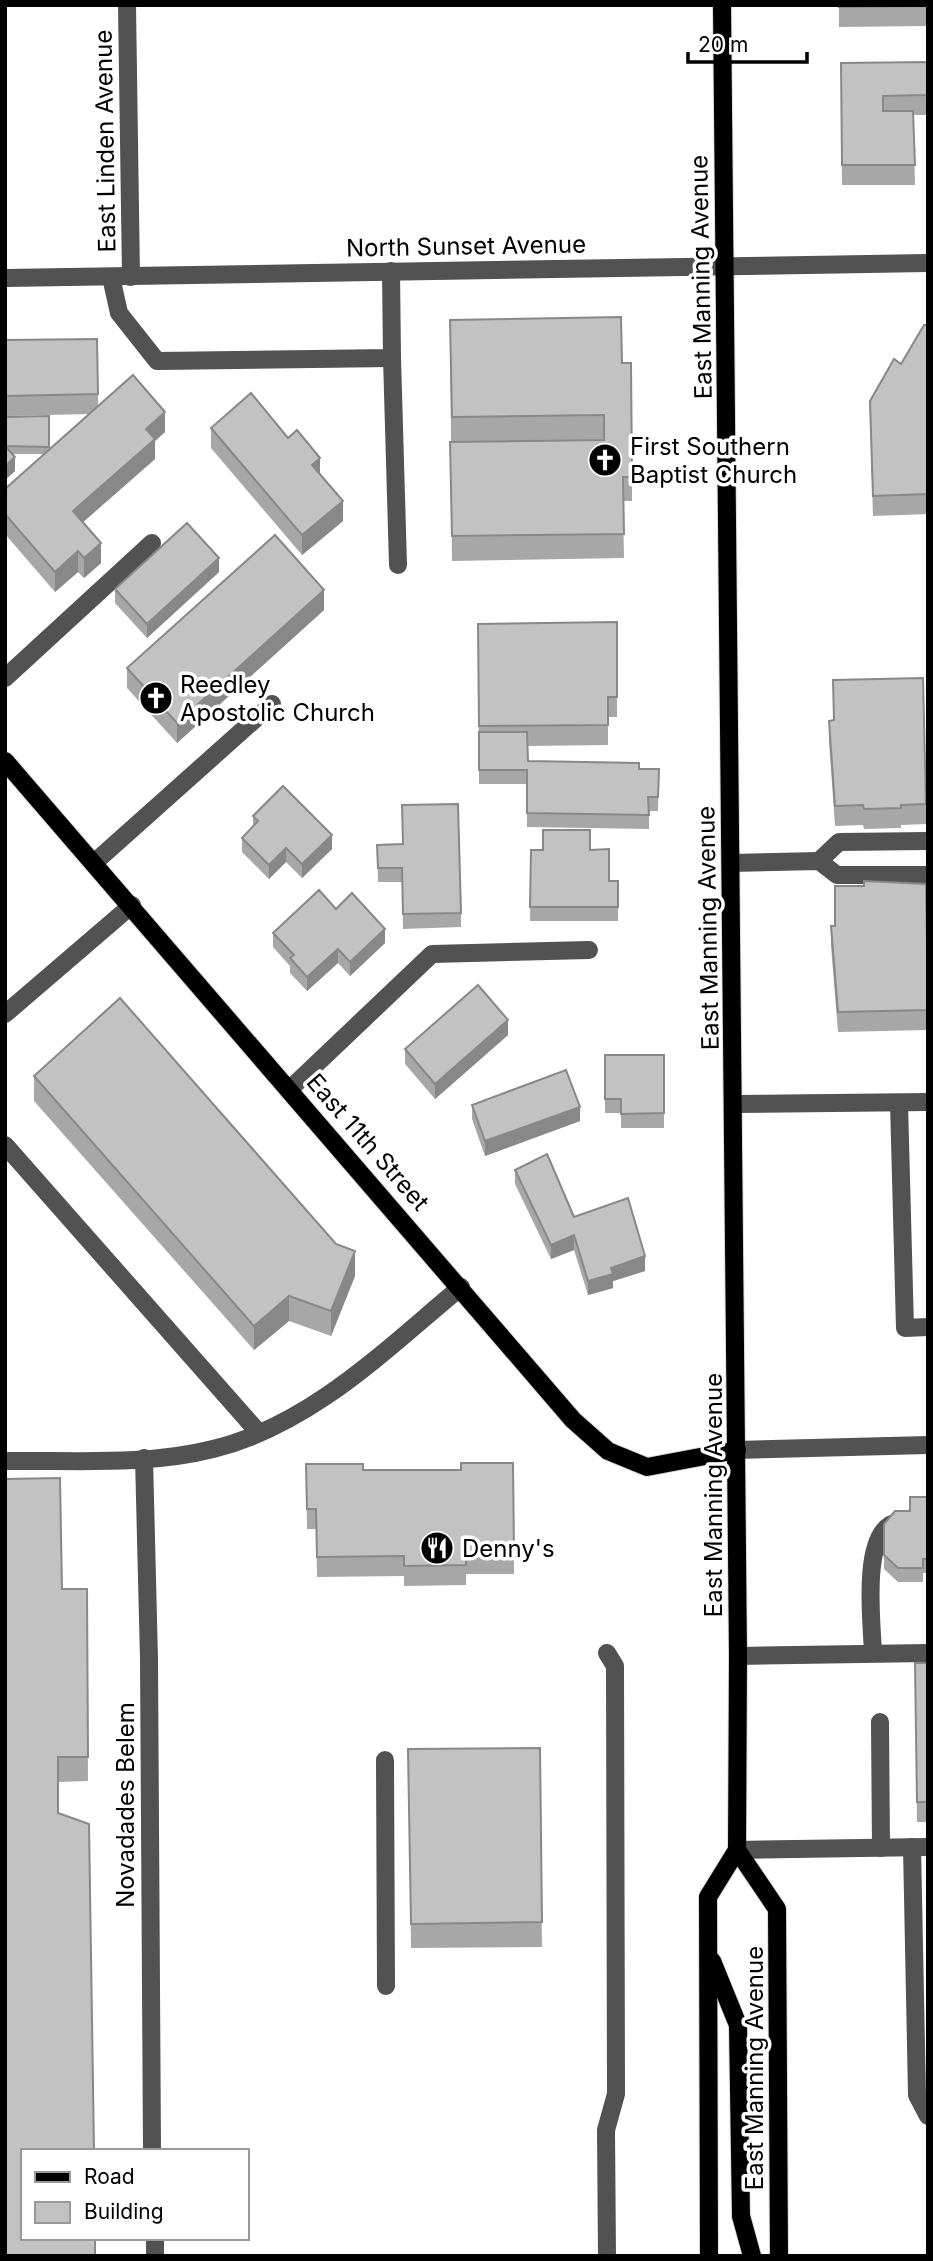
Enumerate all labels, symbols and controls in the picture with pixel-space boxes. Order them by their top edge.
scale bar [688,21,807,65]
street label: East Linden Avenue [89,29,121,253]
text: 20 m [698,32,748,57]
street label: East Manning Avenue [684,155,718,399]
street label: North Sunset Avenue [346,229,586,263]
place label: First Southern Baptist Church [630,432,797,489]
church icon: First Southern Baptist Church [586,441,624,479]
place label: Reedley Apostolic Church [180,670,375,727]
church icon: Reedley Apostolic Church [137,679,175,717]
street label: East Manning Avenue [691,806,725,1050]
street label: East 11th Street [301,1068,435,1216]
street label: East Manning Avenue [699,1373,728,1617]
restaurant icon: Denny's [418,1529,456,1567]
place label: Denny's [462,1534,555,1563]
street label: Novadades Belem [111,1702,140,1908]
street label: East Manning Avenue [740,1946,769,2190]
legend [21,2149,248,2240]
text: Road [84,2164,135,2189]
text: Building [84,2199,164,2224]

